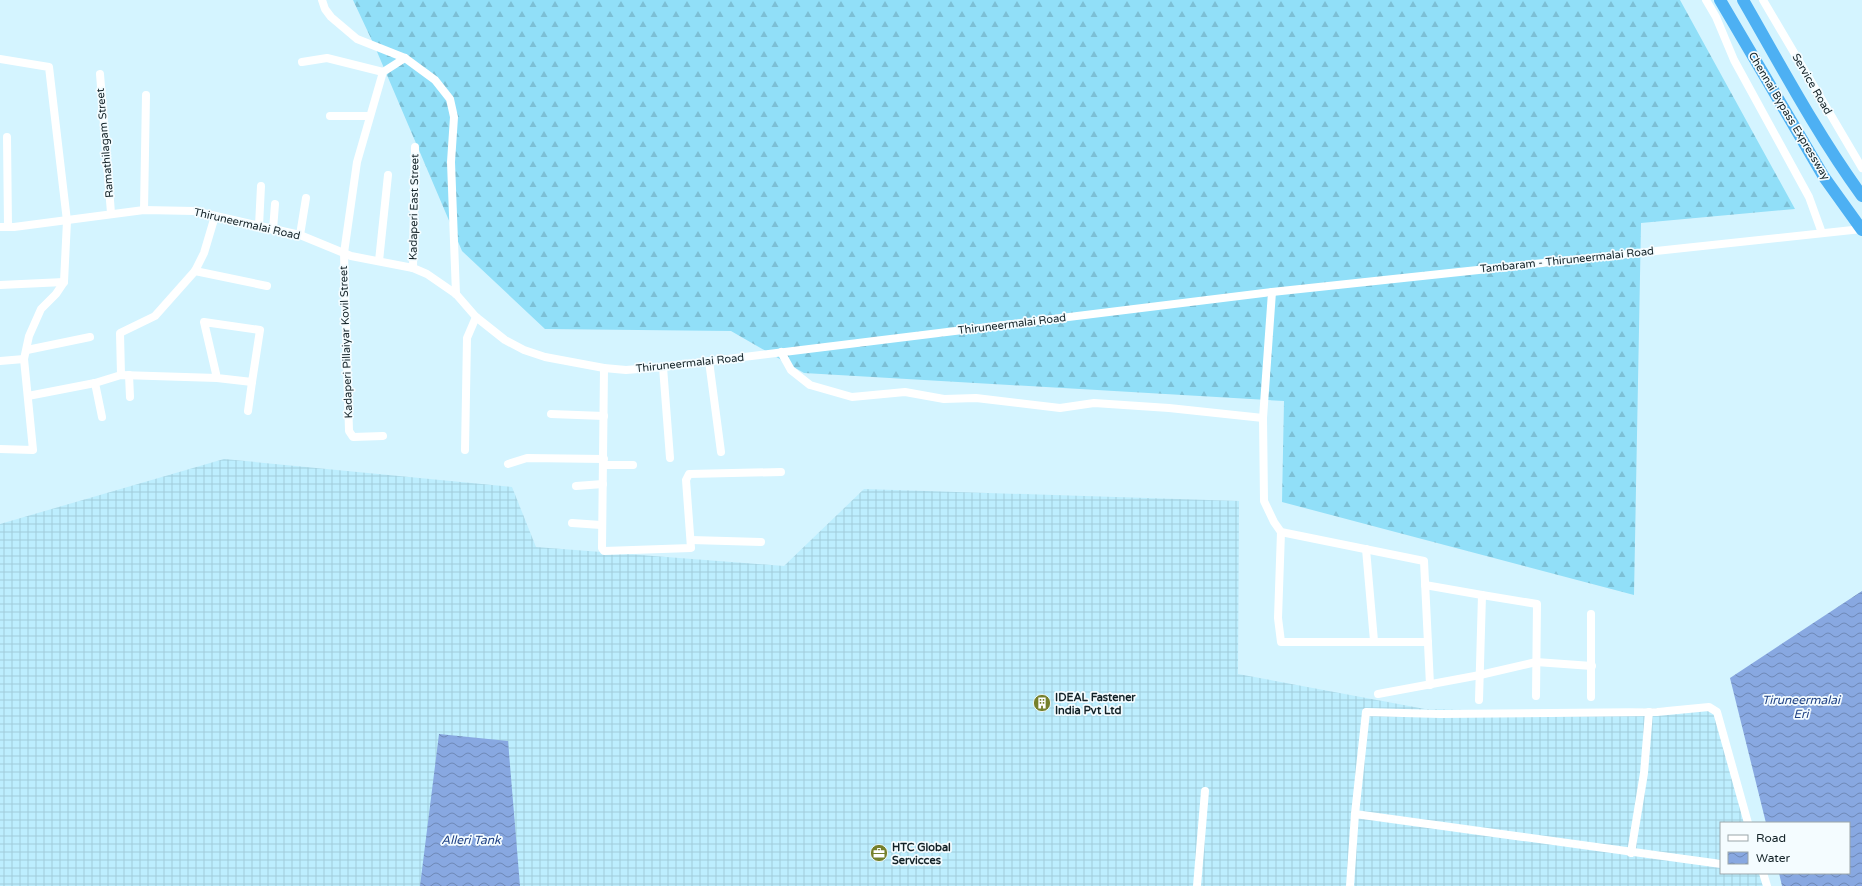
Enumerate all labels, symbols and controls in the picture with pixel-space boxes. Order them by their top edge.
street label: Chennai Bypass Expressway [1746,50,1832,182]
street label: Service Road [1789,51,1835,117]
street label: Ramathilagam Street [94,88,116,198]
street label: Kadaperi East Street [407,154,421,260]
street label: Thiruneermalai Road [193,205,302,243]
street label: Tambaram - Thiruneermalai Road [1479,244,1655,276]
street label: Kadaperi Pillaiyar Kovil Street [337,265,355,419]
street label: Thiruneermalai Road [957,311,1067,337]
street label: Thiruneermalai Road [635,351,745,375]
place label: IDEAL Fastener India Pvt Ltd [1055,691,1136,717]
building icon: IDEAL Fastener India Pvt Ltd [1032,693,1052,713]
water label: Tiruneermalai Eri [1762,693,1842,721]
legend [1720,822,1850,874]
text: Road [1756,831,1786,845]
water label: Alleri Tank [441,833,502,847]
place label: HTC Global Servicces [892,841,951,867]
office icon: HTC Global Servicces [869,843,889,863]
text: Water [1756,851,1791,865]

